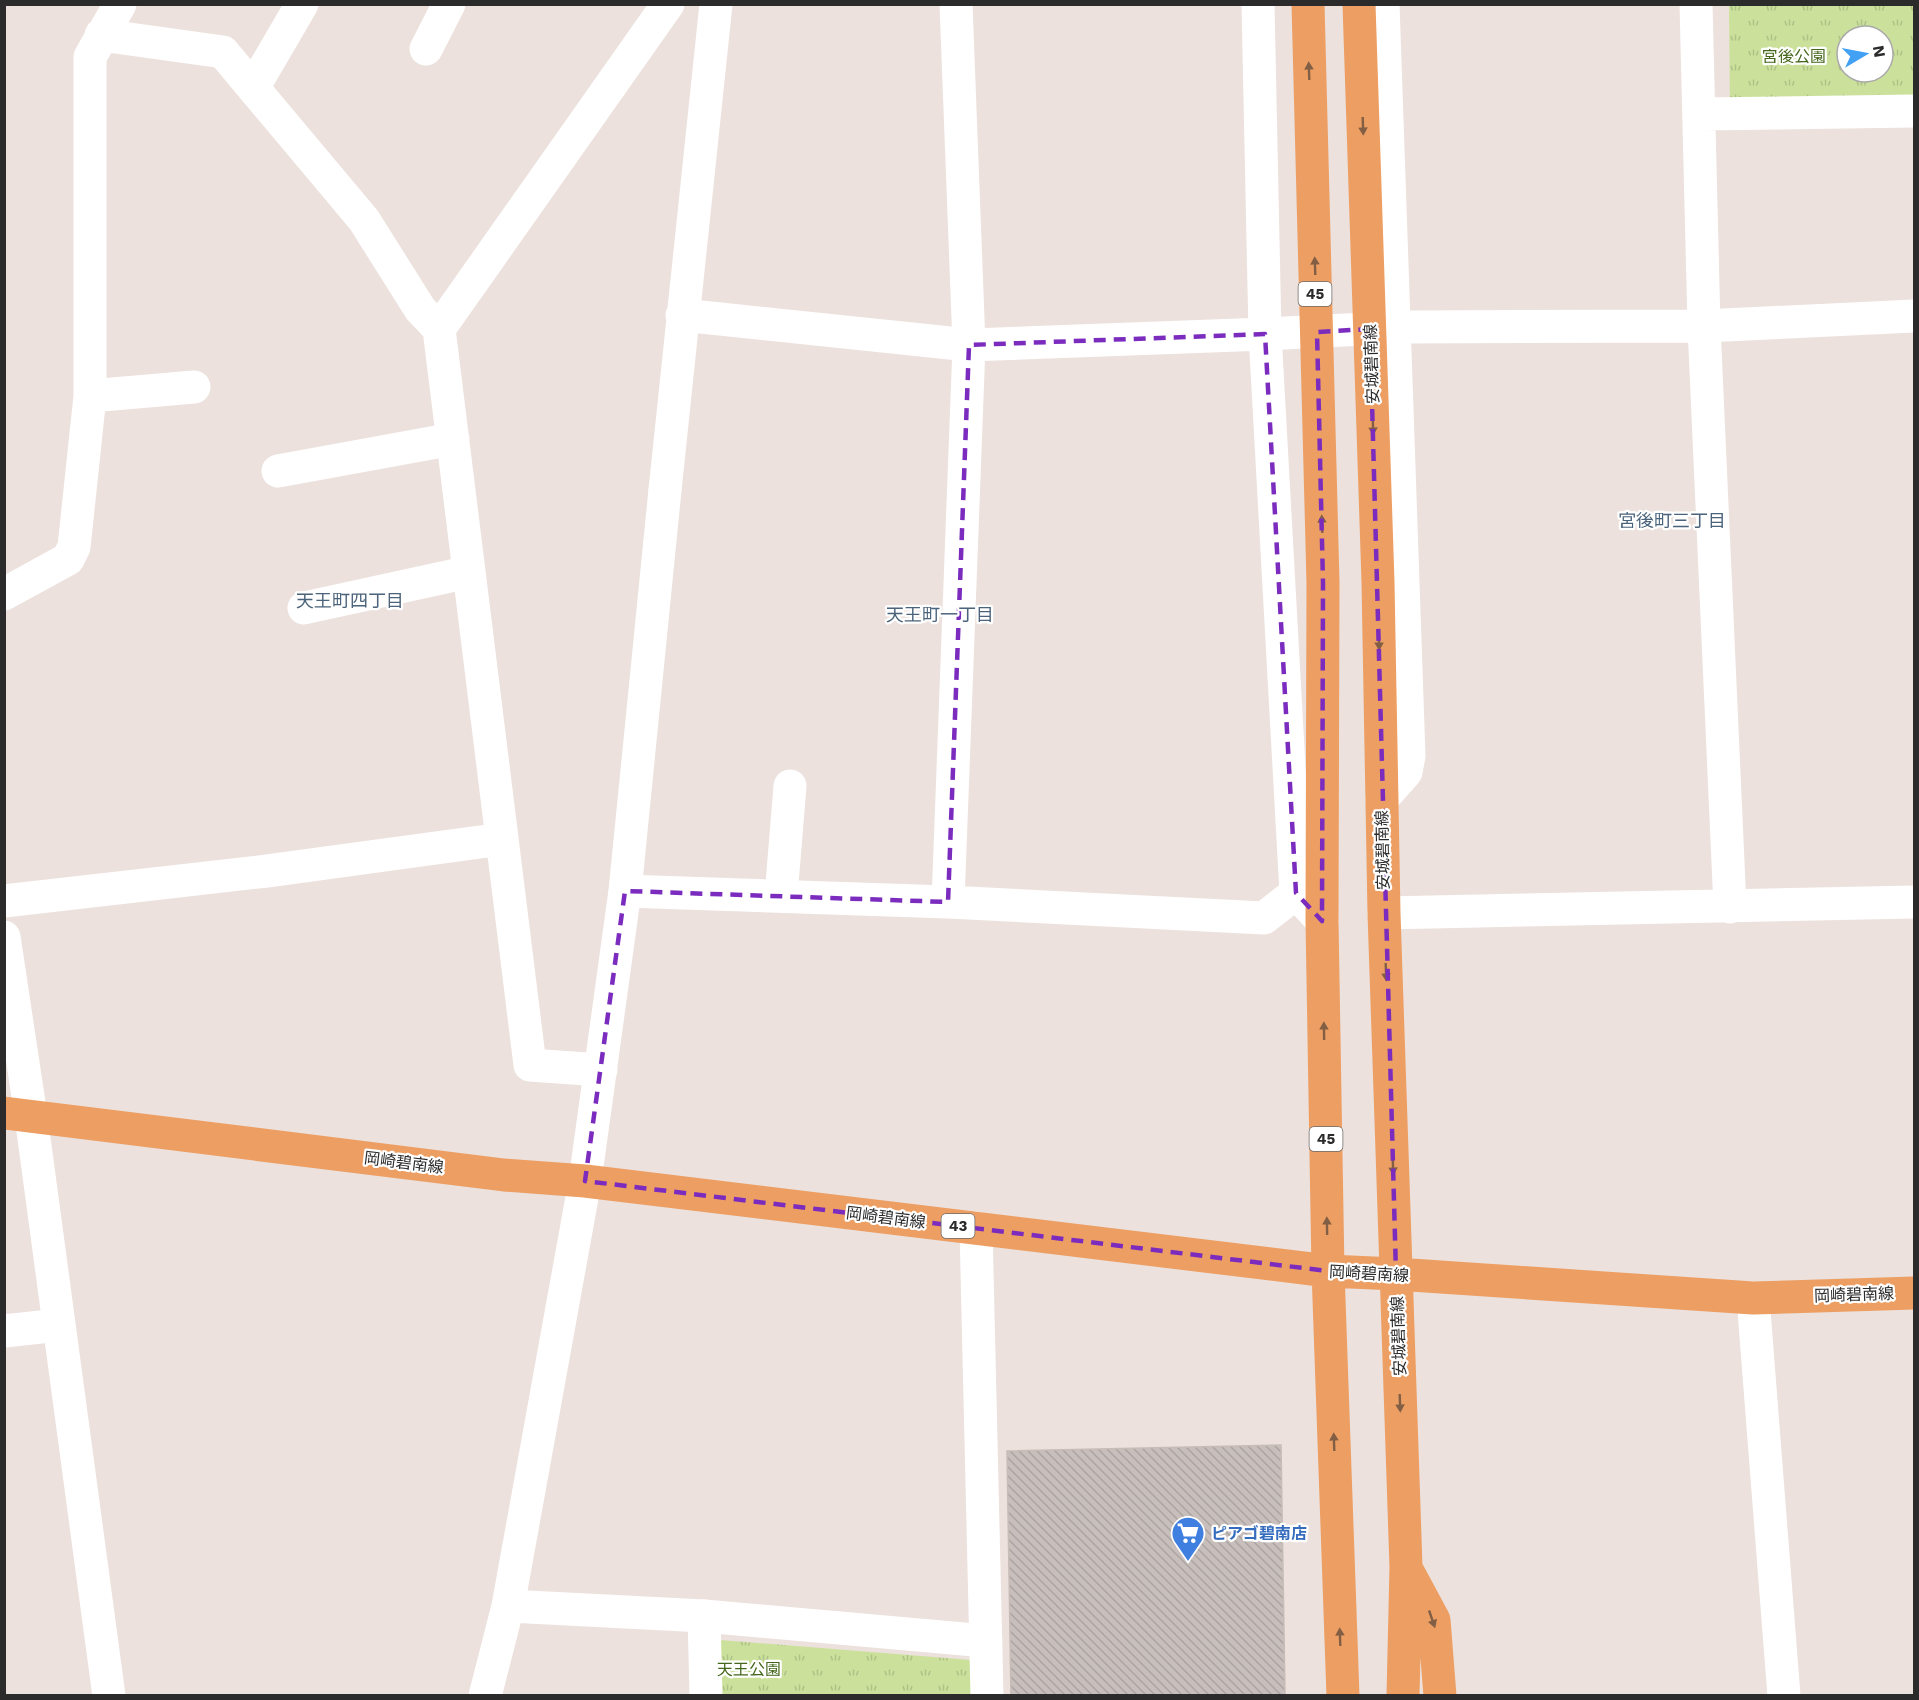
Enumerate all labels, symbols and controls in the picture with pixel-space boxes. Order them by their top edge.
north arrow [1835,24,1895,84]
text: N [1869,44,1890,59]
park label: 宮後公園 [1762,47,1826,66]
one-way arrow [1305,62,1314,81]
one-way arrow [1358,116,1367,135]
one-way arrow [1310,257,1319,276]
road number: 45 [1298,282,1332,306]
street label: 安城碧南線 [1361,324,1382,404]
one-way arrow [1368,416,1377,435]
district label: 宮後町三丁目 [1618,510,1726,531]
one-way arrow [1317,515,1326,534]
district label: 天王町四丁目 [296,590,404,611]
district label: 天王町一丁目 [886,604,994,625]
one-way arrow [1374,631,1384,650]
street label: 安城碧南線 [1372,810,1393,890]
one-way arrow [1381,962,1390,981]
one-way arrow [1319,1022,1329,1041]
road number: 45 [1310,1127,1342,1151]
street label: 岡崎碧南線 [363,1148,445,1177]
one-way arrow [1388,1157,1397,1176]
street label: 岡崎碧南線 [845,1203,927,1232]
road number: 43 [942,1214,974,1238]
one-way arrow [1323,1217,1332,1236]
street label: 岡崎碧南線 [1329,1262,1409,1285]
street label: 岡崎碧南線 [1814,1284,1894,1305]
street label: 安城碧南線 [1388,1296,1409,1376]
one-way arrow [1396,1394,1405,1413]
one-way arrow [1329,1433,1338,1452]
supermarket icon: ピアゴ碧南店 [1170,1515,1206,1562]
place label: ピアゴ碧南店 [1211,1524,1307,1543]
one-way arrow [1427,1610,1437,1628]
one-way arrow [1336,1628,1345,1647]
park label: 天王公園 [717,1660,781,1679]

